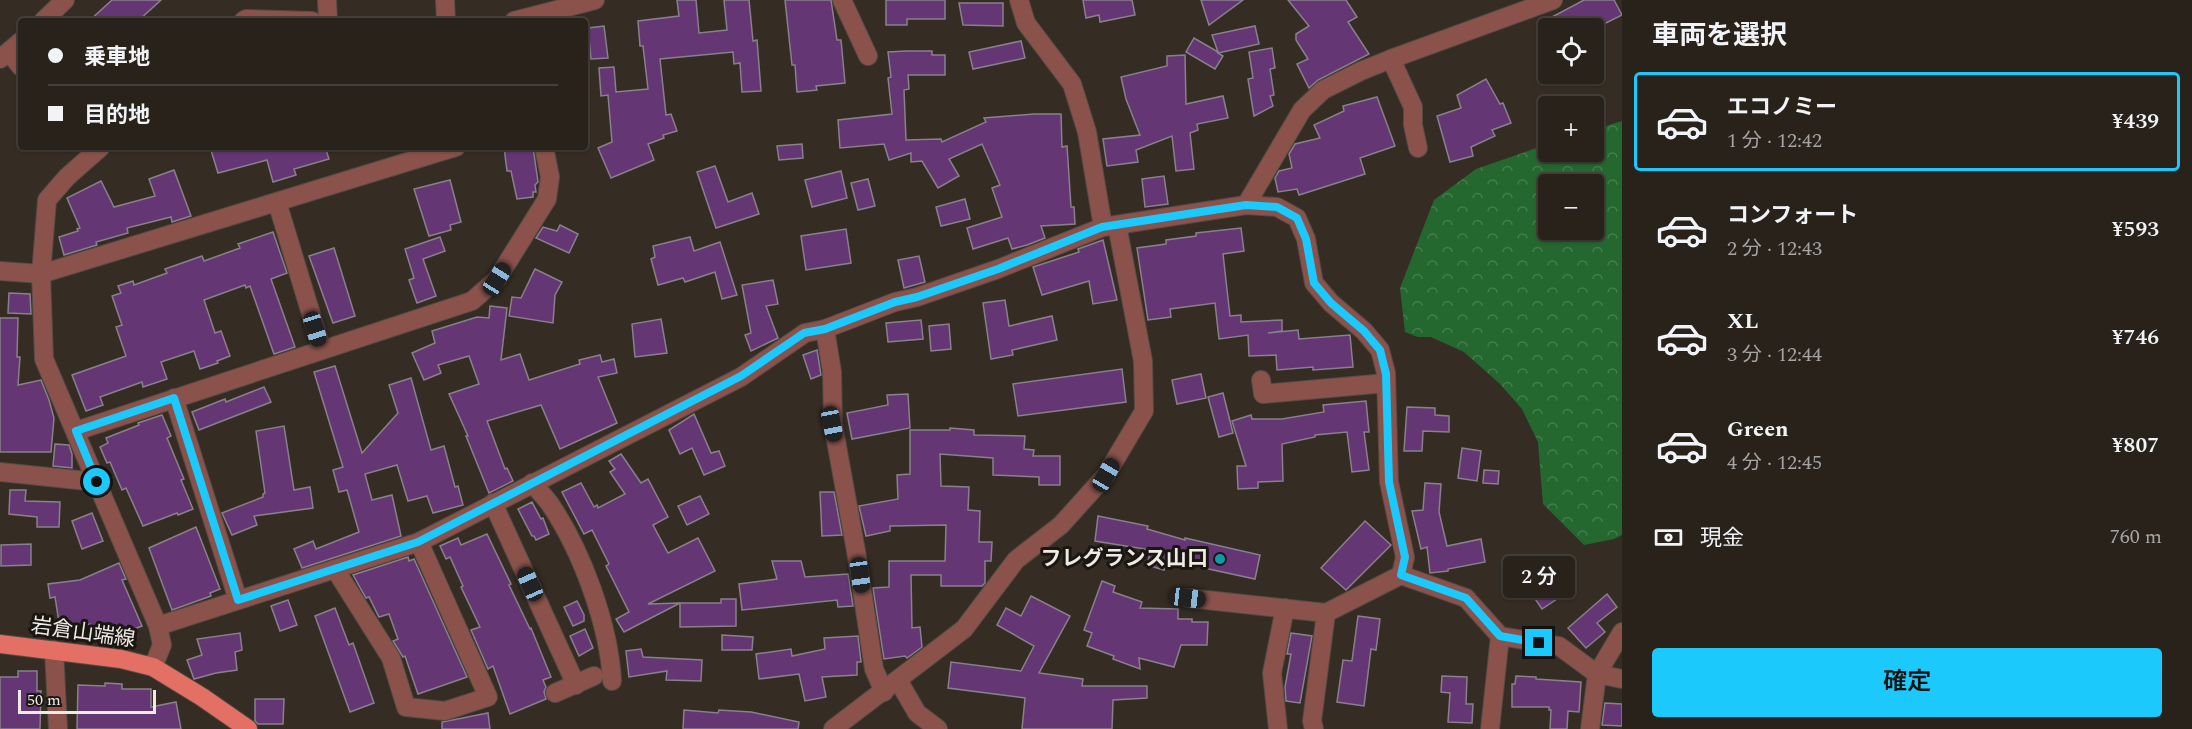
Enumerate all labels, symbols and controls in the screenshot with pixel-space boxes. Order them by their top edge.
text: 車両を選択 [1652,15,1787,57]
map controls [1538,18,1604,240]
button: locate [1538,18,1604,84]
text: 乗車地 [84,41,150,74]
text: エコノミー [1727,91,1837,124]
icon: car [1655,95,1709,149]
button: + [1538,96,1604,162]
text: 目的地 [84,99,150,132]
text: ¥439 [2112,105,2159,138]
text: 1 分 · 12:42 [1727,126,1822,156]
button: − [1538,174,1604,240]
text: コンフォート [1727,199,1858,232]
icon: car [1655,203,1709,257]
text: ¥593 [2112,213,2159,246]
text: 2 分 · 12:43 [1727,234,1822,264]
car [480,259,514,299]
text: XL [1727,305,1758,338]
car [301,309,329,349]
icon: car [1655,311,1709,365]
text: ¥746 [2112,321,2159,354]
text: 3 分 · 12:44 [1727,340,1822,370]
car [820,405,844,443]
text: Green [1727,413,1789,446]
icon: car [1655,419,1709,473]
text: ¥807 [2112,429,2159,462]
text: 4 分 · 12:45 [1727,448,1822,478]
car [1089,455,1123,495]
route start [83,468,110,495]
icon: cash [1652,521,1685,554]
text: 現金 [1700,522,1744,555]
text: 760 m [2110,522,2162,552]
place label: フレグランス山口 [1040,543,1208,575]
marker: フレグランス山口 [1213,552,1227,566]
car [849,556,871,594]
callout: 2 分 [1503,556,1575,598]
text: 2 分 [1521,562,1557,592]
car [514,564,546,604]
car [1169,587,1207,609]
street label: 岩倉山端線 [29,610,137,656]
route end [1525,629,1552,656]
button: 確定 [1652,648,2162,717]
scale bar [18,687,156,714]
text: 50 m [27,688,61,712]

